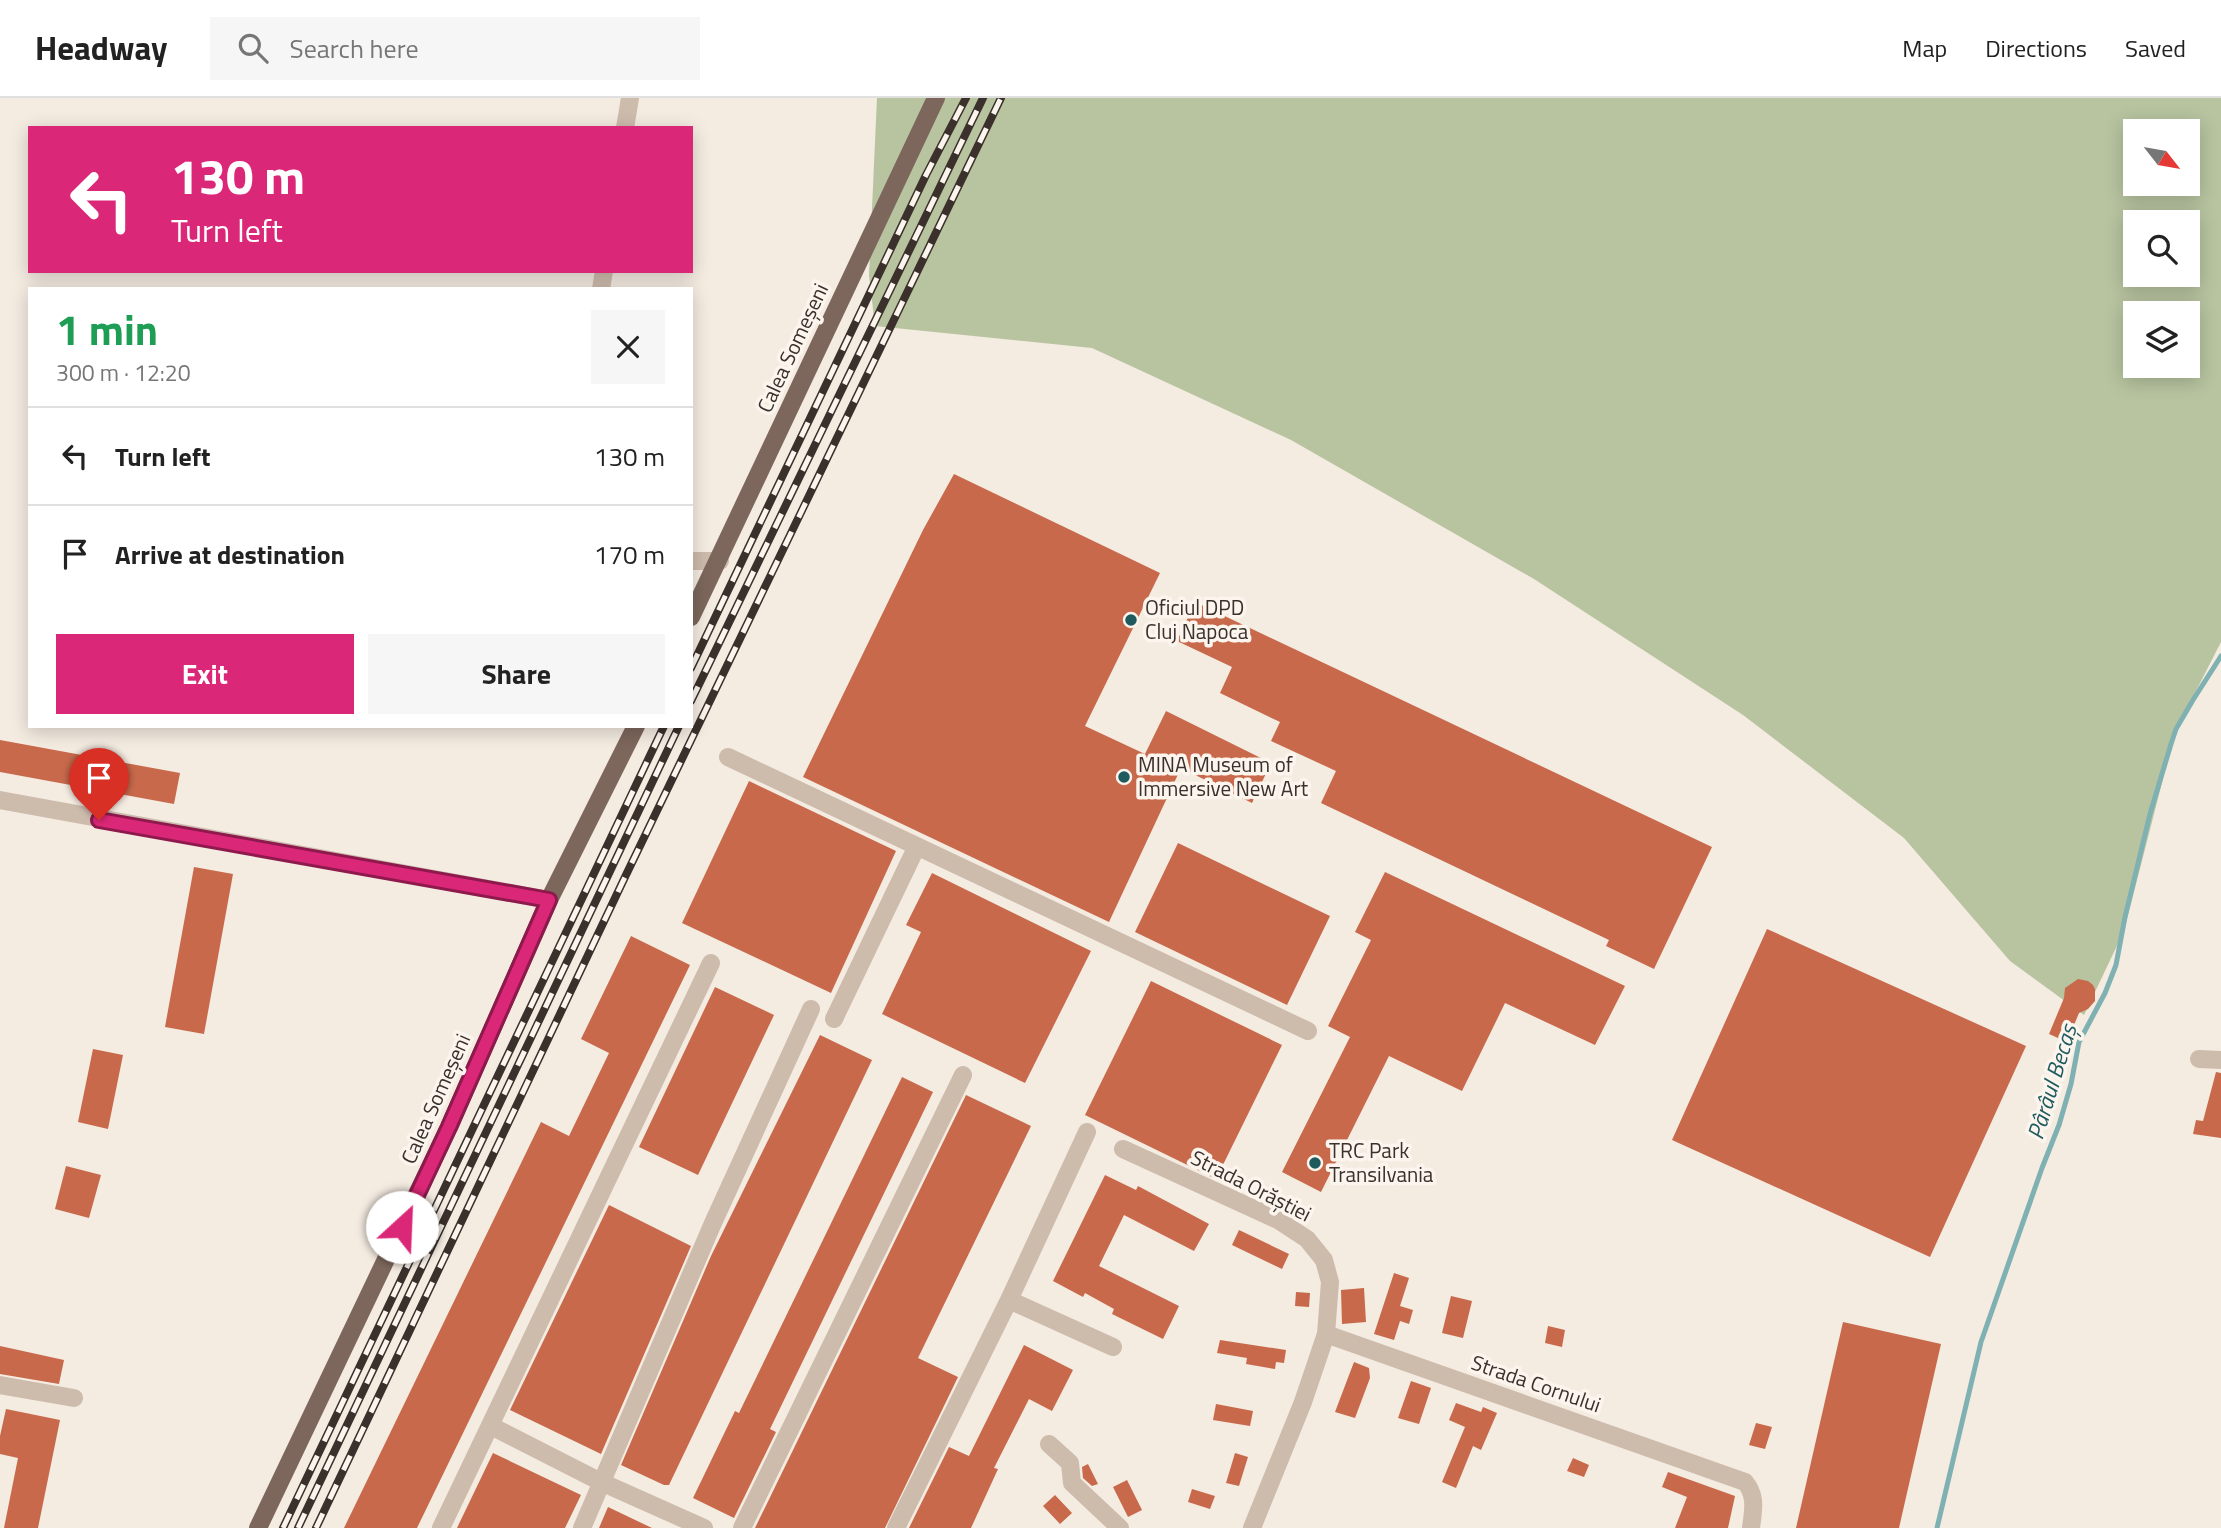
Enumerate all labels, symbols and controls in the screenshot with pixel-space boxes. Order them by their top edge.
search box [210,17,700,80]
text: Headway [35,23,168,73]
icon: search [234,29,272,67]
text: Search here [290,29,419,68]
text: Map [1902,30,1947,66]
text: Directions [1985,30,2087,66]
text: Saved [2125,30,2186,66]
north arrow [2123,119,2200,196]
map controls [2123,119,2200,378]
text: 130 m [171,138,305,213]
icon: left [56,154,147,245]
text: Turn left [171,206,283,254]
button: search [2123,210,2200,287]
street label: Calea Someșeni [748,278,836,418]
text: 1 min [56,297,158,361]
button: layers [2123,301,2200,378]
button: close [591,310,665,384]
text: 300 m · 12:20 [56,355,191,390]
icon: left [56,437,94,475]
text: Turn left [115,437,210,476]
text: 130 m [594,437,665,476]
icon: arrive [56,535,94,573]
text: Arrive at destination [115,535,345,574]
text: 170 m [594,535,665,574]
place label: Oficiul DPD Cluj Napoca [1145,591,1249,647]
marker: Oficiul DPD Cluj Napoca [1123,612,1139,628]
button: Exit [56,634,354,714]
button: Share [368,634,665,714]
pin [69,748,129,820]
place label: MINA Museum of Immersive New Art [1138,748,1309,804]
icon: arrive [80,759,118,797]
marker: MINA Museum of Immersive New Art [1116,769,1132,785]
water label: Pârâul Becaș [2017,1018,2086,1144]
street label: Calea Someșeni [392,1028,478,1169]
place label: TRC Park Transilvania [1329,1134,1434,1190]
street label: Strada Orăștiei [1186,1141,1317,1229]
marker: TRC Park Transilvania [1307,1155,1323,1171]
position arrow [365,1190,439,1264]
street label: Strada Cornului [1467,1346,1605,1420]

